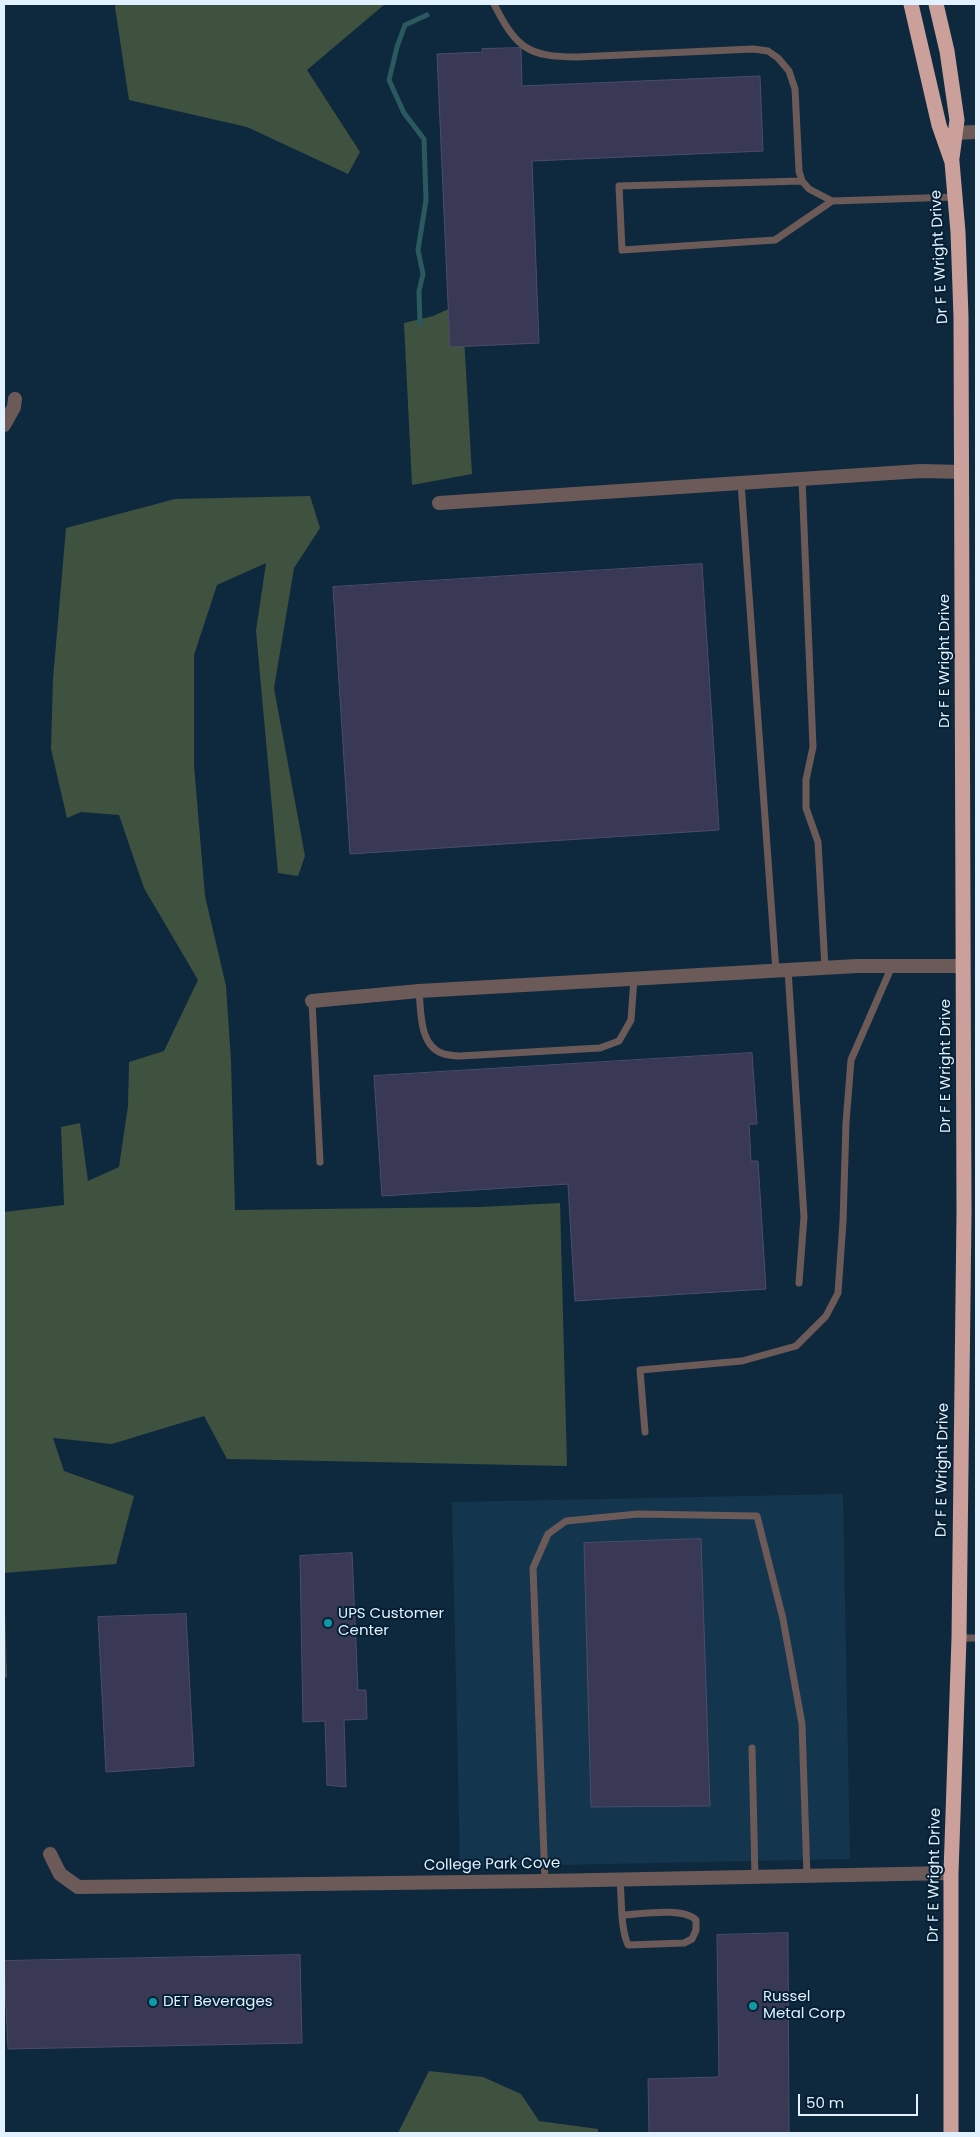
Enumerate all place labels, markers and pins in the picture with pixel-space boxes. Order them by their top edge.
place label: UPS Customer Center [338,1605,444,1640]
marker: UPS Customer Center [322,1617,334,1629]
place label: Russel Metal Corp [763,1988,845,2023]
place label: DET Beverages [163,1993,273,2011]
marker: DET Beverages [147,1996,159,2008]
marker: Russel Metal Corp [747,2000,759,2012]

